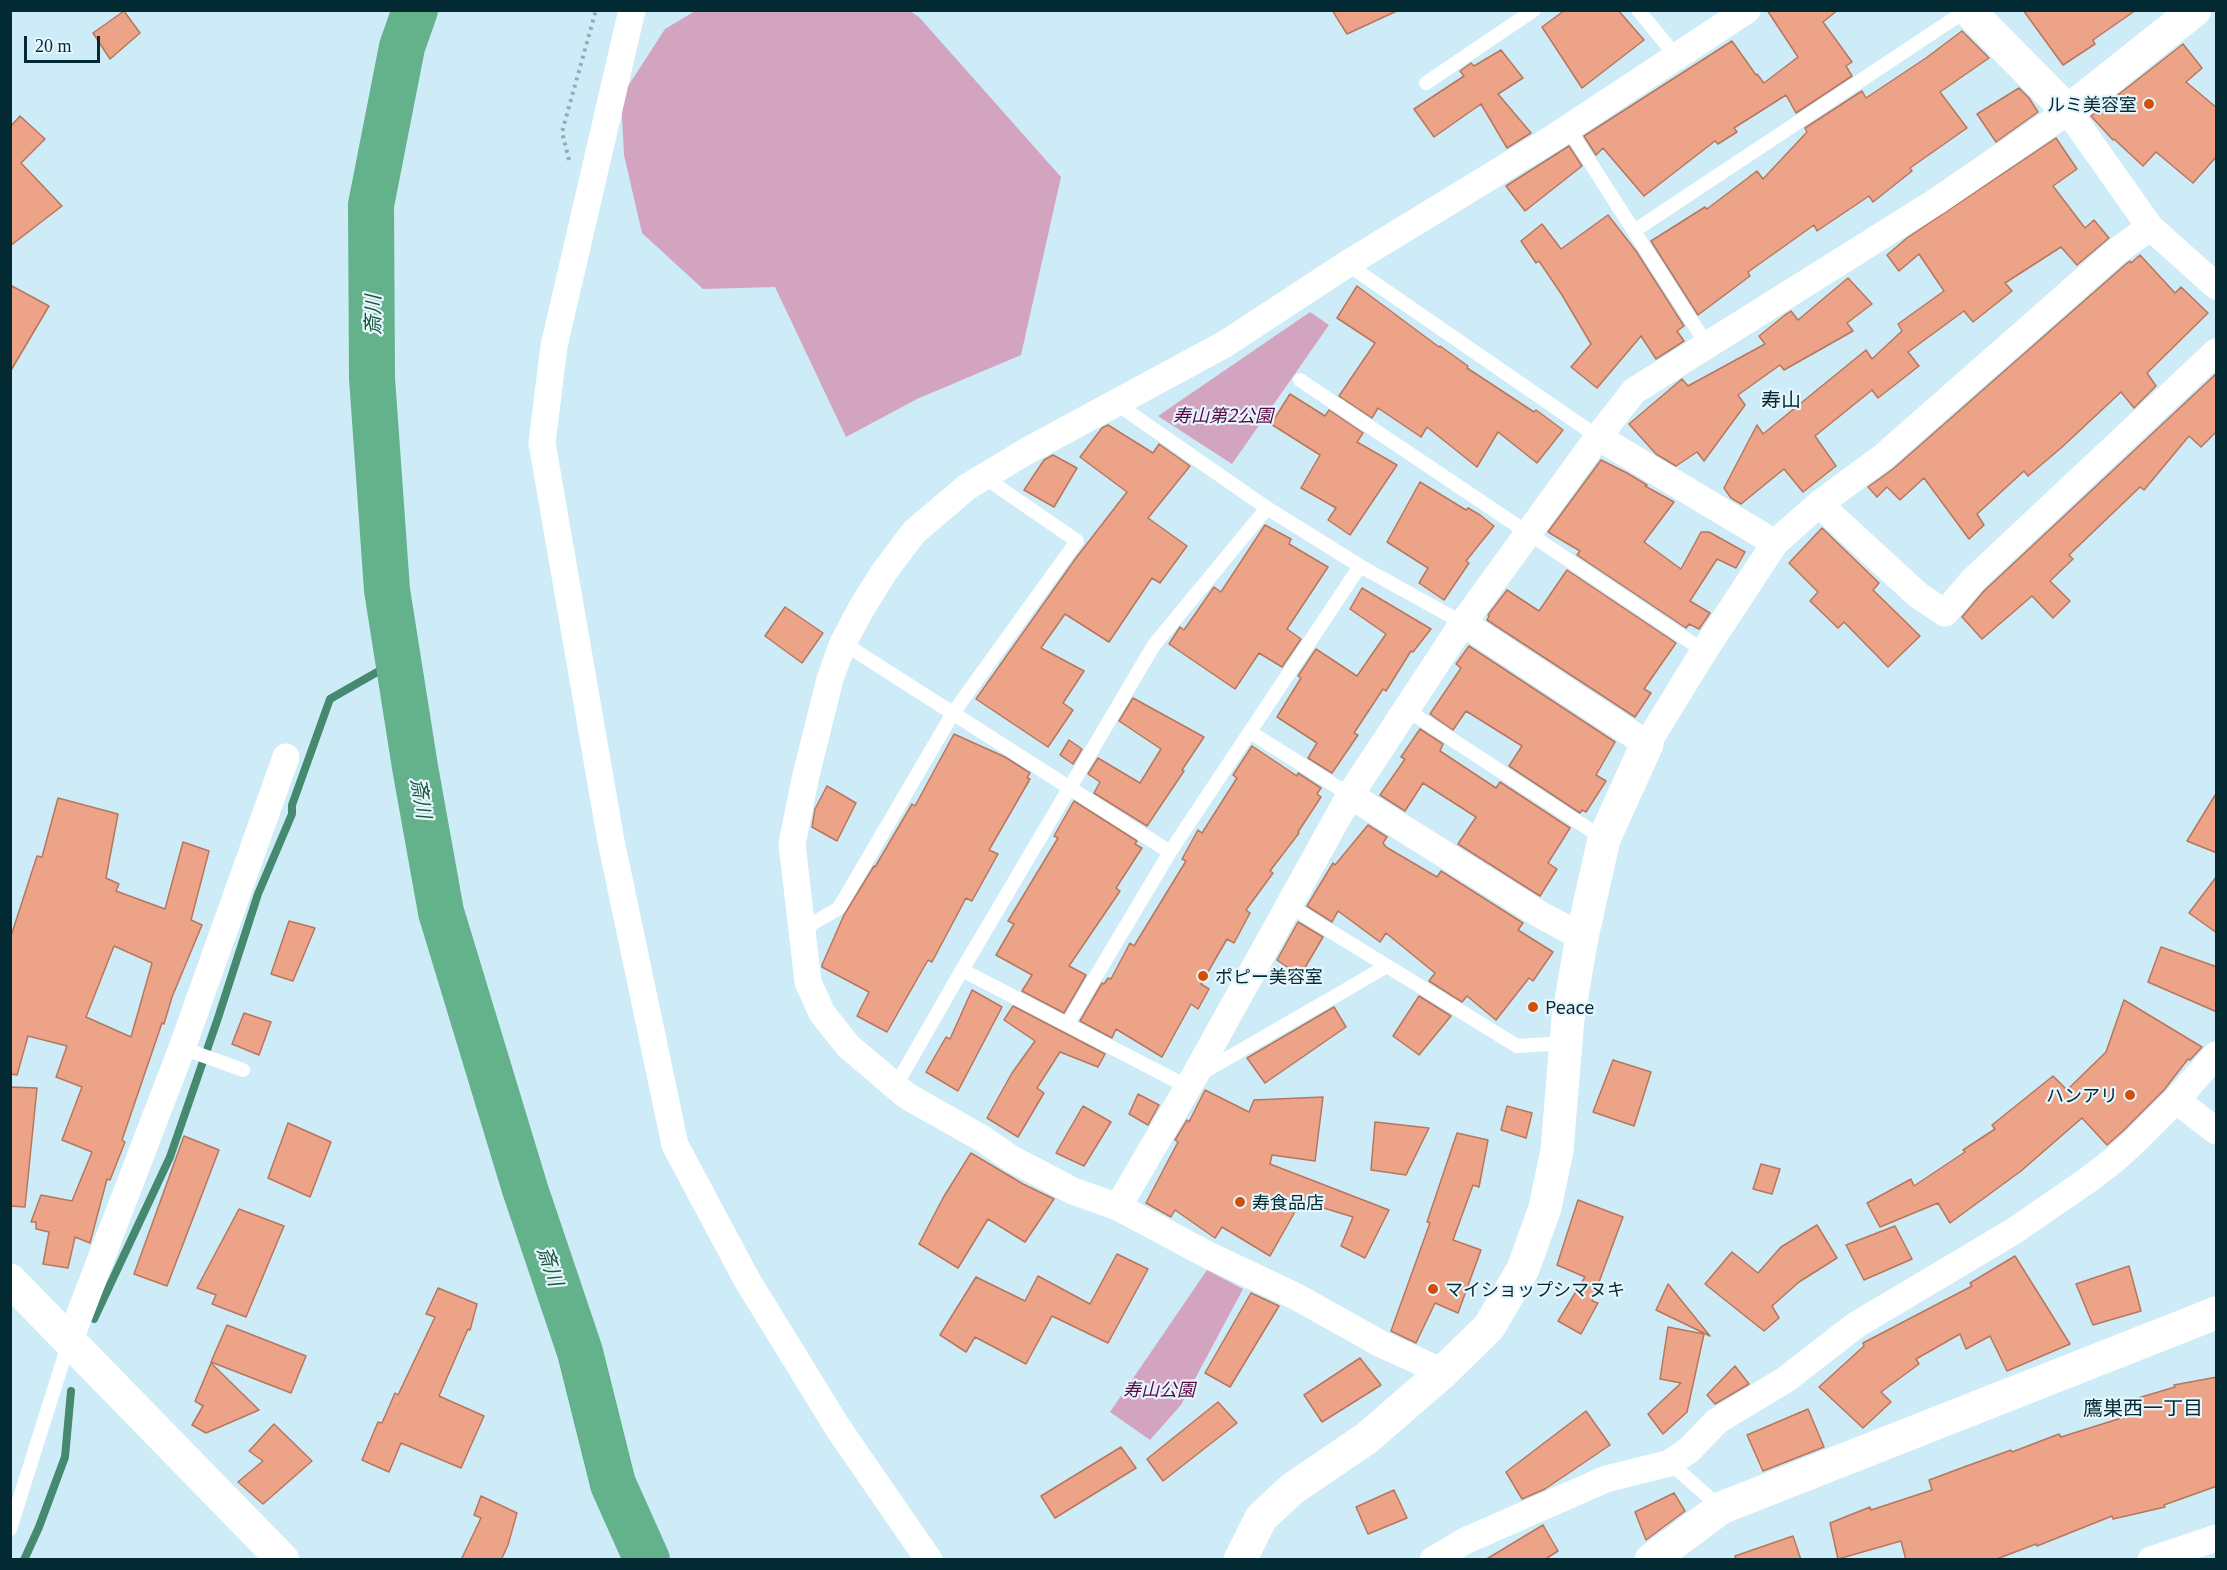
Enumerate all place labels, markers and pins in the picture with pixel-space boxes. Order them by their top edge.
place label: ルミ美容室 [2047,93,2137,115]
marker: ルミ美容室 [2142,97,2156,111]
place label: ポピー美容室 [1215,965,1323,987]
marker: ポピー美容室 [1196,969,1210,983]
place label: Peace [1545,996,1594,1018]
marker: Peace [1526,1000,1540,1014]
place label: ハンアリ [2046,1084,2118,1106]
marker: ハンアリ [2123,1088,2137,1102]
place label: 寿食品店 [1252,1191,1324,1213]
marker: 寿食品店 [1233,1195,1247,1209]
place label: マイショップシマヌキ [1445,1278,1625,1300]
marker: マイショップシマヌキ [1426,1282,1440,1296]

